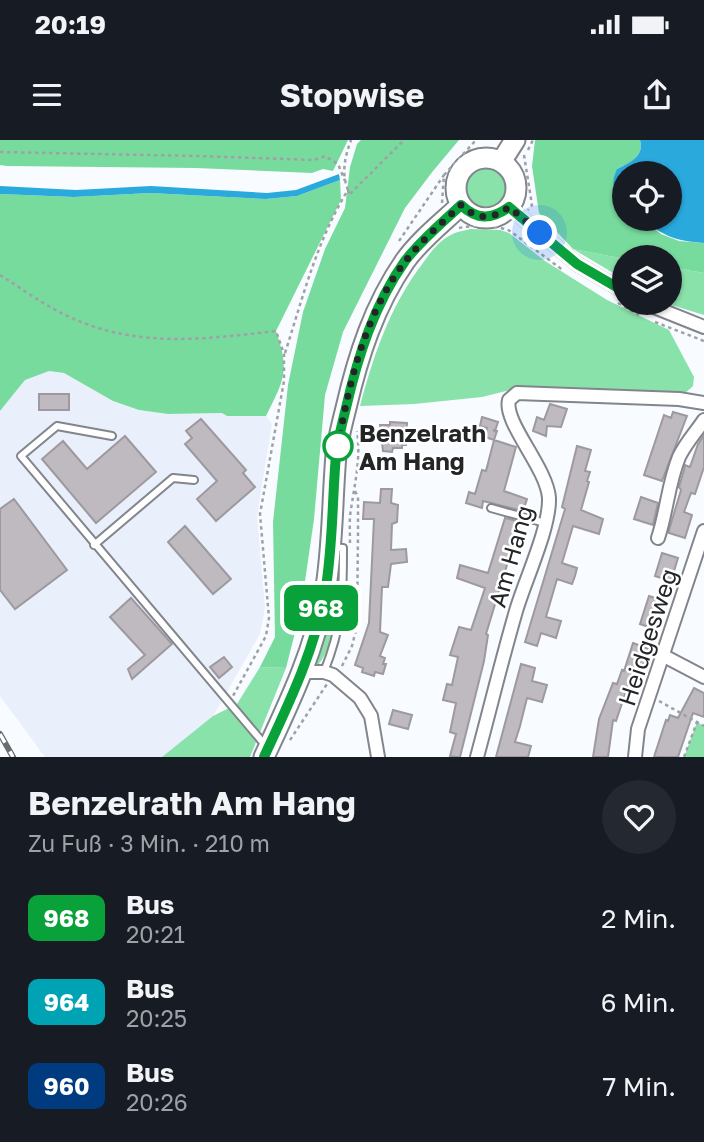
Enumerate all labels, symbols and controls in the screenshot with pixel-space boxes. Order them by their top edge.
text: 20:19 [35,9,106,40]
icon: menu [28,76,66,114]
text: Stopwise [280,76,424,114]
icon: share [638,76,676,114]
map controls [612,161,682,315]
button: locate [612,161,682,231]
your location [522,215,557,250]
button: layers [612,245,682,315]
place label: Benzelrath Am Hang [359,418,486,475]
marker: Benzelrath Am Hang [323,431,353,461]
street label: Am Hang [482,502,538,610]
street label: Heidgesweg [611,565,683,709]
line badge: 968 [281,585,361,631]
text: 968 [298,593,344,622]
button: heart [602,780,676,854]
text: Benzelrath Am Hang [28,783,356,822]
text: Zu Fuß · 3 Min. · 210 m [28,829,270,857]
text: Bus [126,889,174,920]
text: 968 [44,903,89,932]
text: 2 Min. [601,903,676,934]
text: 20:21 [126,920,185,948]
text: Bus [126,973,174,1004]
text: 964 [44,987,89,1016]
text: 6 Min. [601,987,676,1018]
text: 20:25 [126,1004,187,1032]
text: Bus [126,1057,174,1088]
text: 960 [43,1071,90,1100]
text: 7 Min. [603,1071,676,1102]
text: 20:26 [126,1088,188,1116]

